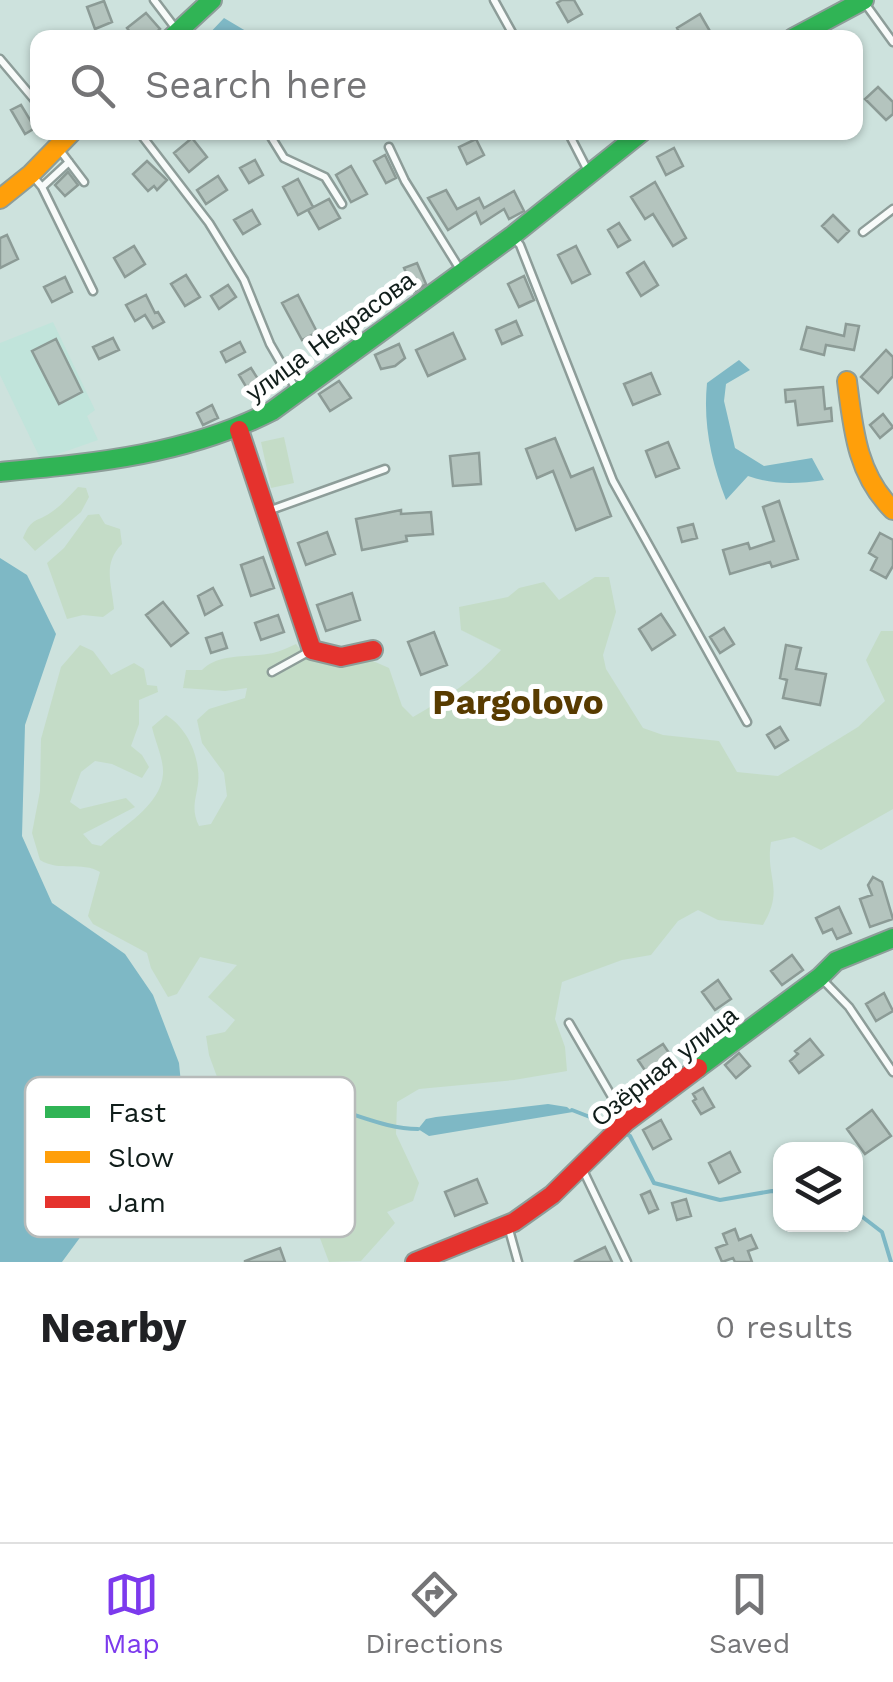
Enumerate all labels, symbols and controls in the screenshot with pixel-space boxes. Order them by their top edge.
search box [30,30,863,140]
icon: search [65,58,120,113]
text: Search here [145,63,368,107]
street label: улица Некрасова [240,265,420,407]
district label: Pargolovo [432,681,604,723]
street label: Озёрная улица [586,1000,743,1132]
legend [25,1077,355,1237]
text: Fast [108,1096,166,1129]
text: Slow [108,1141,174,1174]
map controls [773,1142,863,1232]
button: layers [773,1142,863,1232]
text: Jam [108,1186,166,1219]
text: Nearby [40,1303,187,1352]
text: 0 results [715,1308,853,1346]
tab: Map [103,1567,160,1660]
tab: Directions [365,1567,504,1660]
tab: Saved [709,1567,790,1660]

